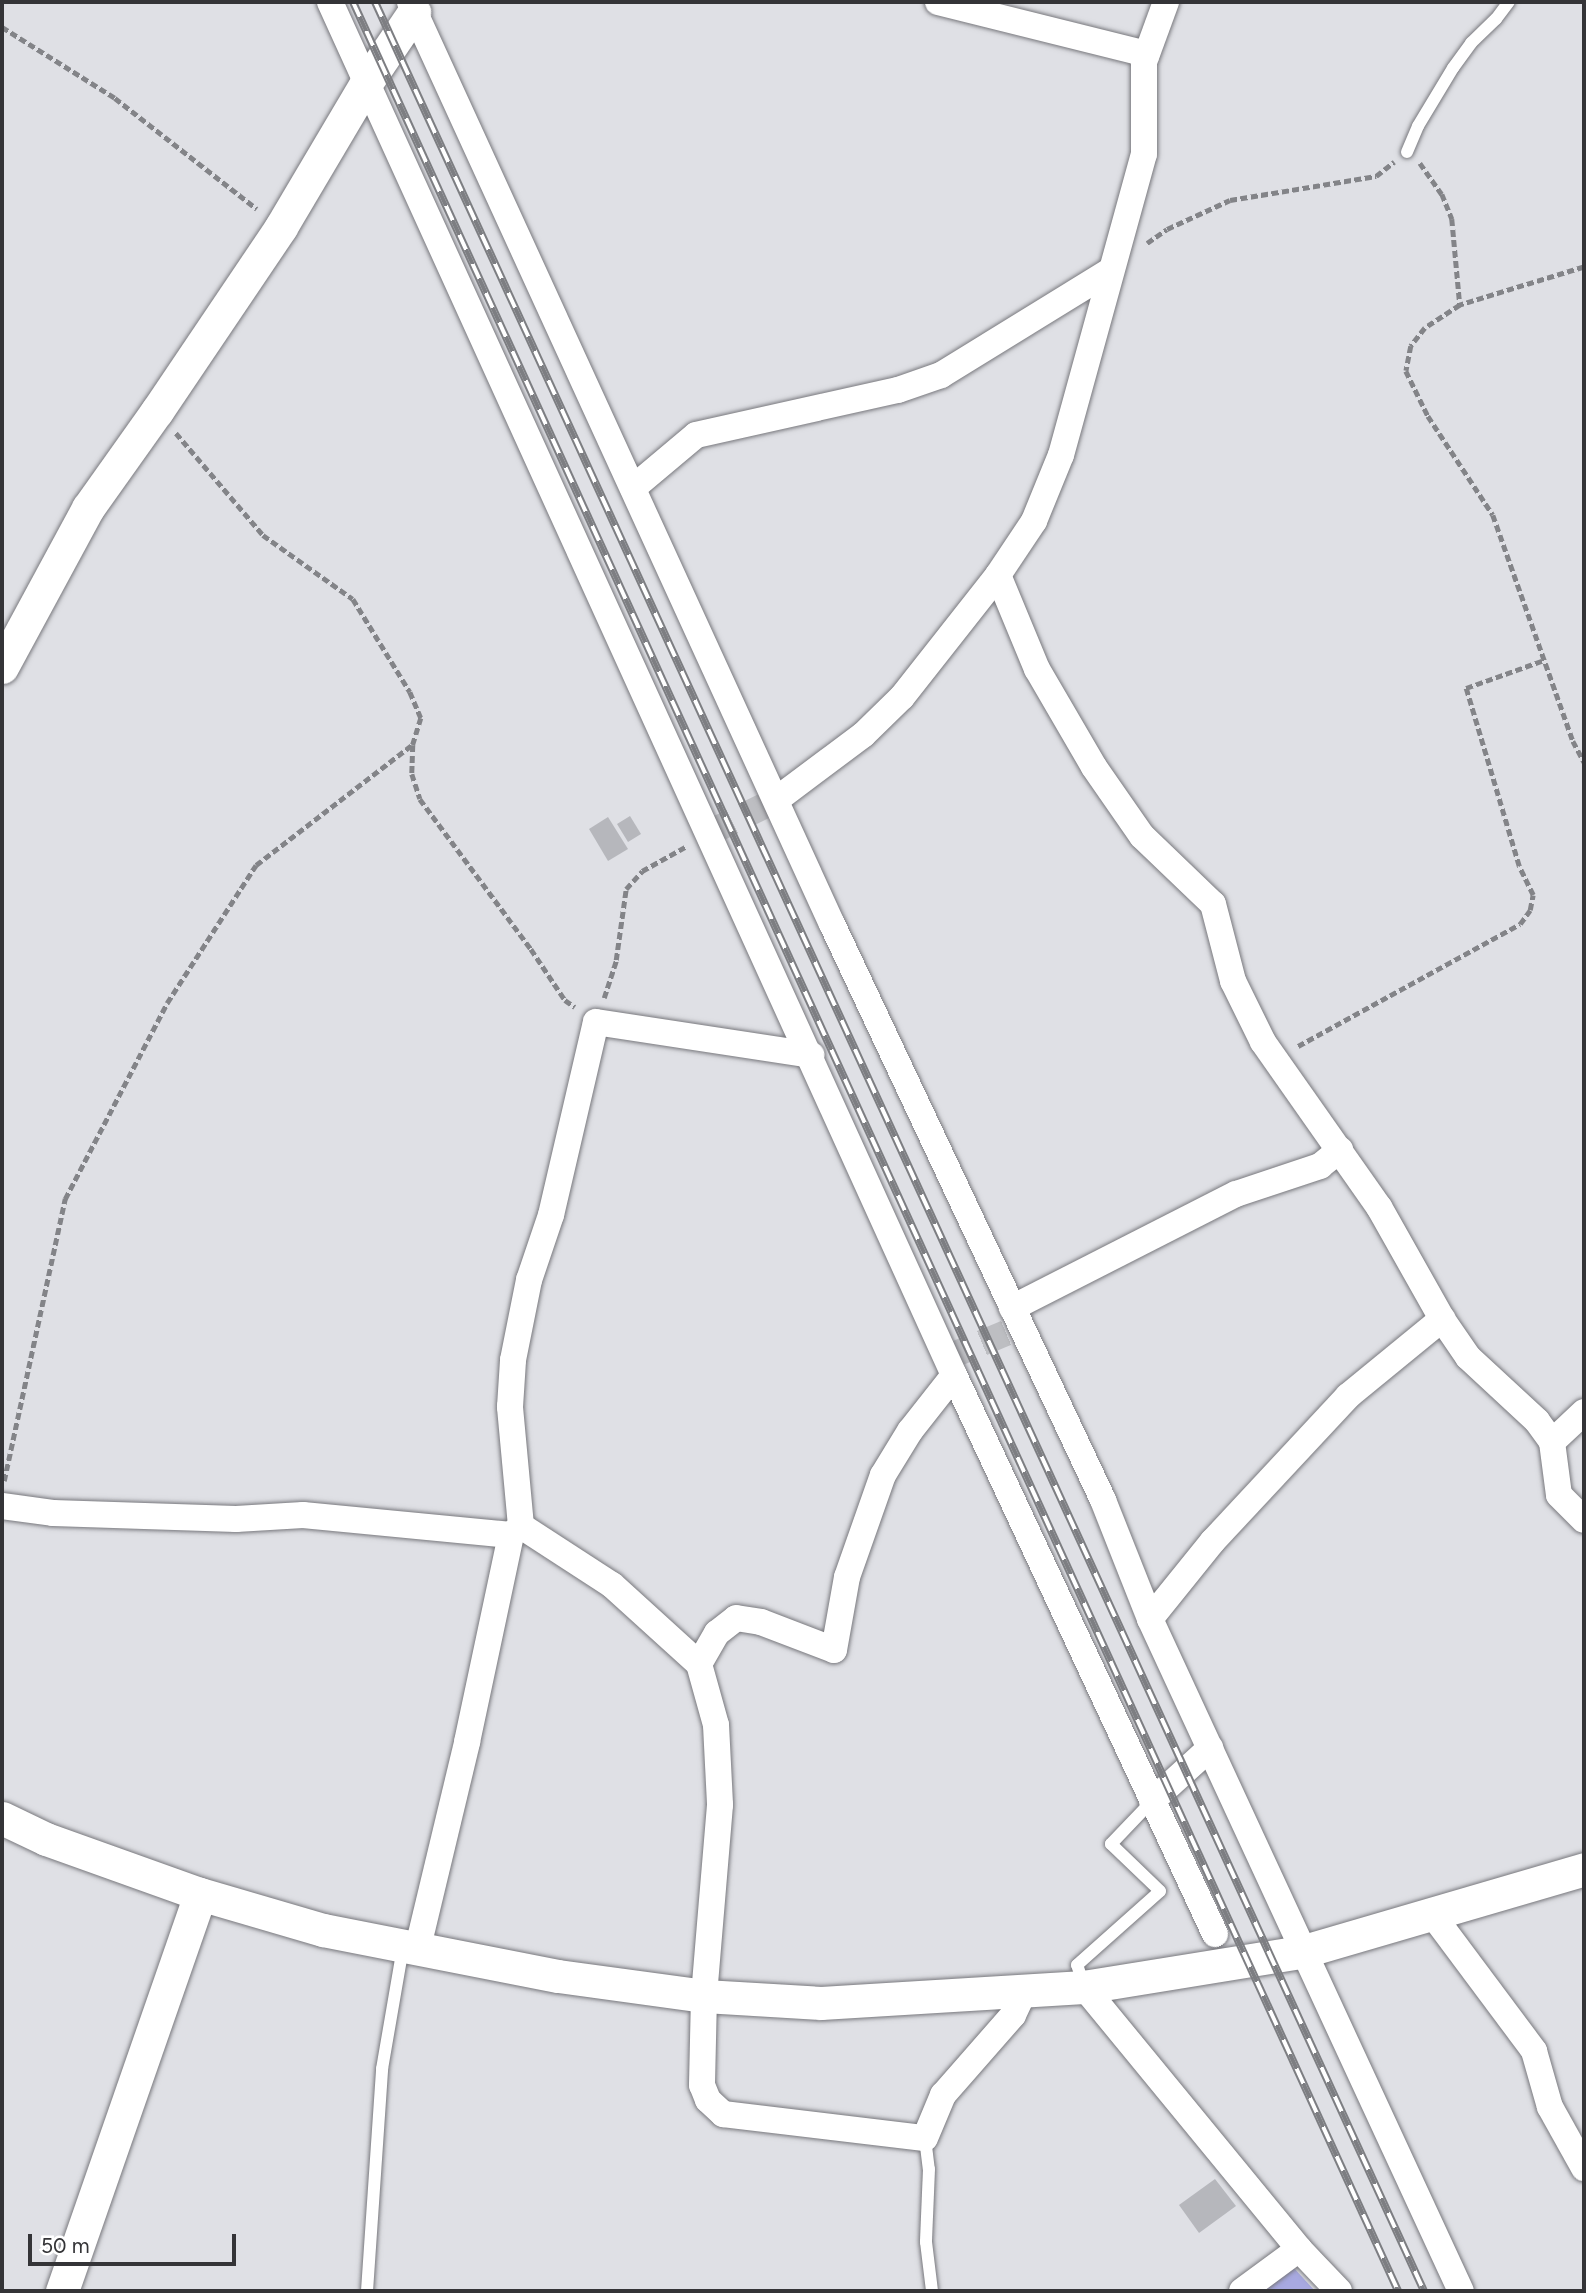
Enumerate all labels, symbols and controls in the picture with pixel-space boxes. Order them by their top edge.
scale bar [32,2220,240,2264]
text: 50 m [41,2233,90,2258]

